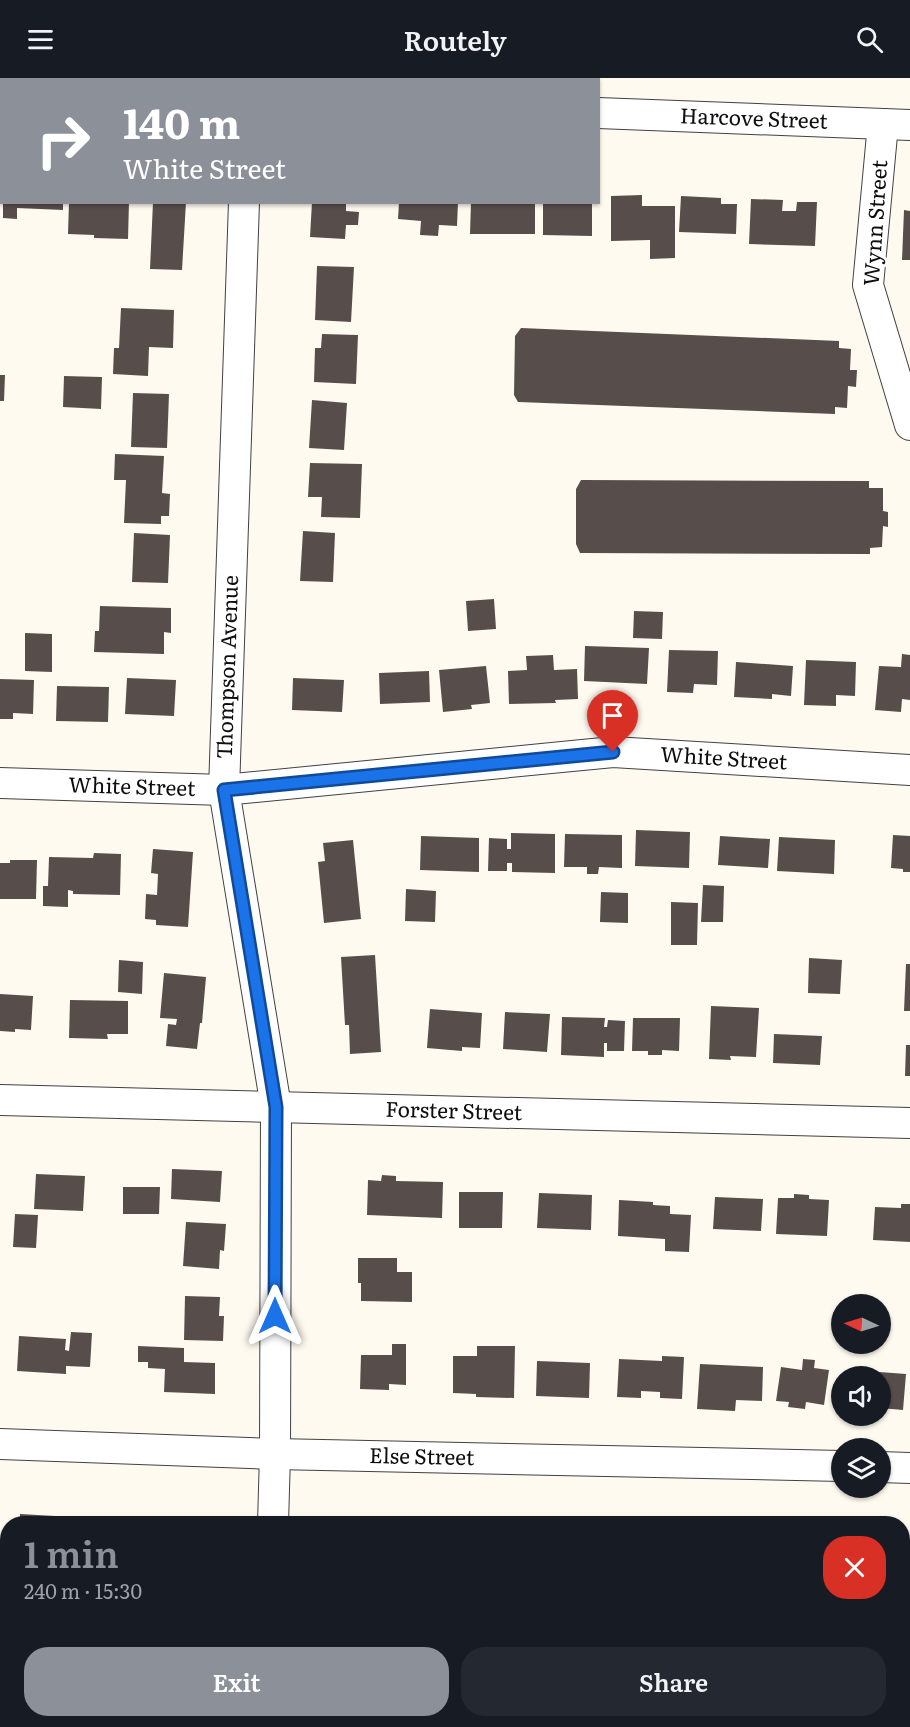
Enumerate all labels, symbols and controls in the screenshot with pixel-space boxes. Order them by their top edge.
text: Routely [403,19,507,59]
icon: menu [24,23,57,56]
icon: search [853,23,886,56]
text: 140 m [123,90,240,152]
street label: Harcove Street [679,98,829,135]
icon: right [24,102,102,180]
text: White Street [123,147,286,187]
street label: Wynn Street [854,158,893,287]
street label: Thompson Avenue [207,574,244,759]
pin [587,690,638,752]
icon: arrive [596,699,629,732]
street label: White Street [660,737,789,776]
street label: White Street [68,767,196,802]
street label: Forster Street [385,1092,523,1126]
position arrow [243,1284,307,1348]
north arrow [831,1294,891,1354]
map controls [831,1294,891,1498]
button: sound [831,1366,891,1426]
street label: Else Street [369,1438,475,1471]
button: layers [831,1438,891,1498]
text: 1 min [24,1526,119,1579]
button: close [823,1536,886,1599]
text: 240 m · 15:30 [24,1575,142,1605]
button: Exit [24,1647,449,1716]
button: Share [461,1647,886,1716]

